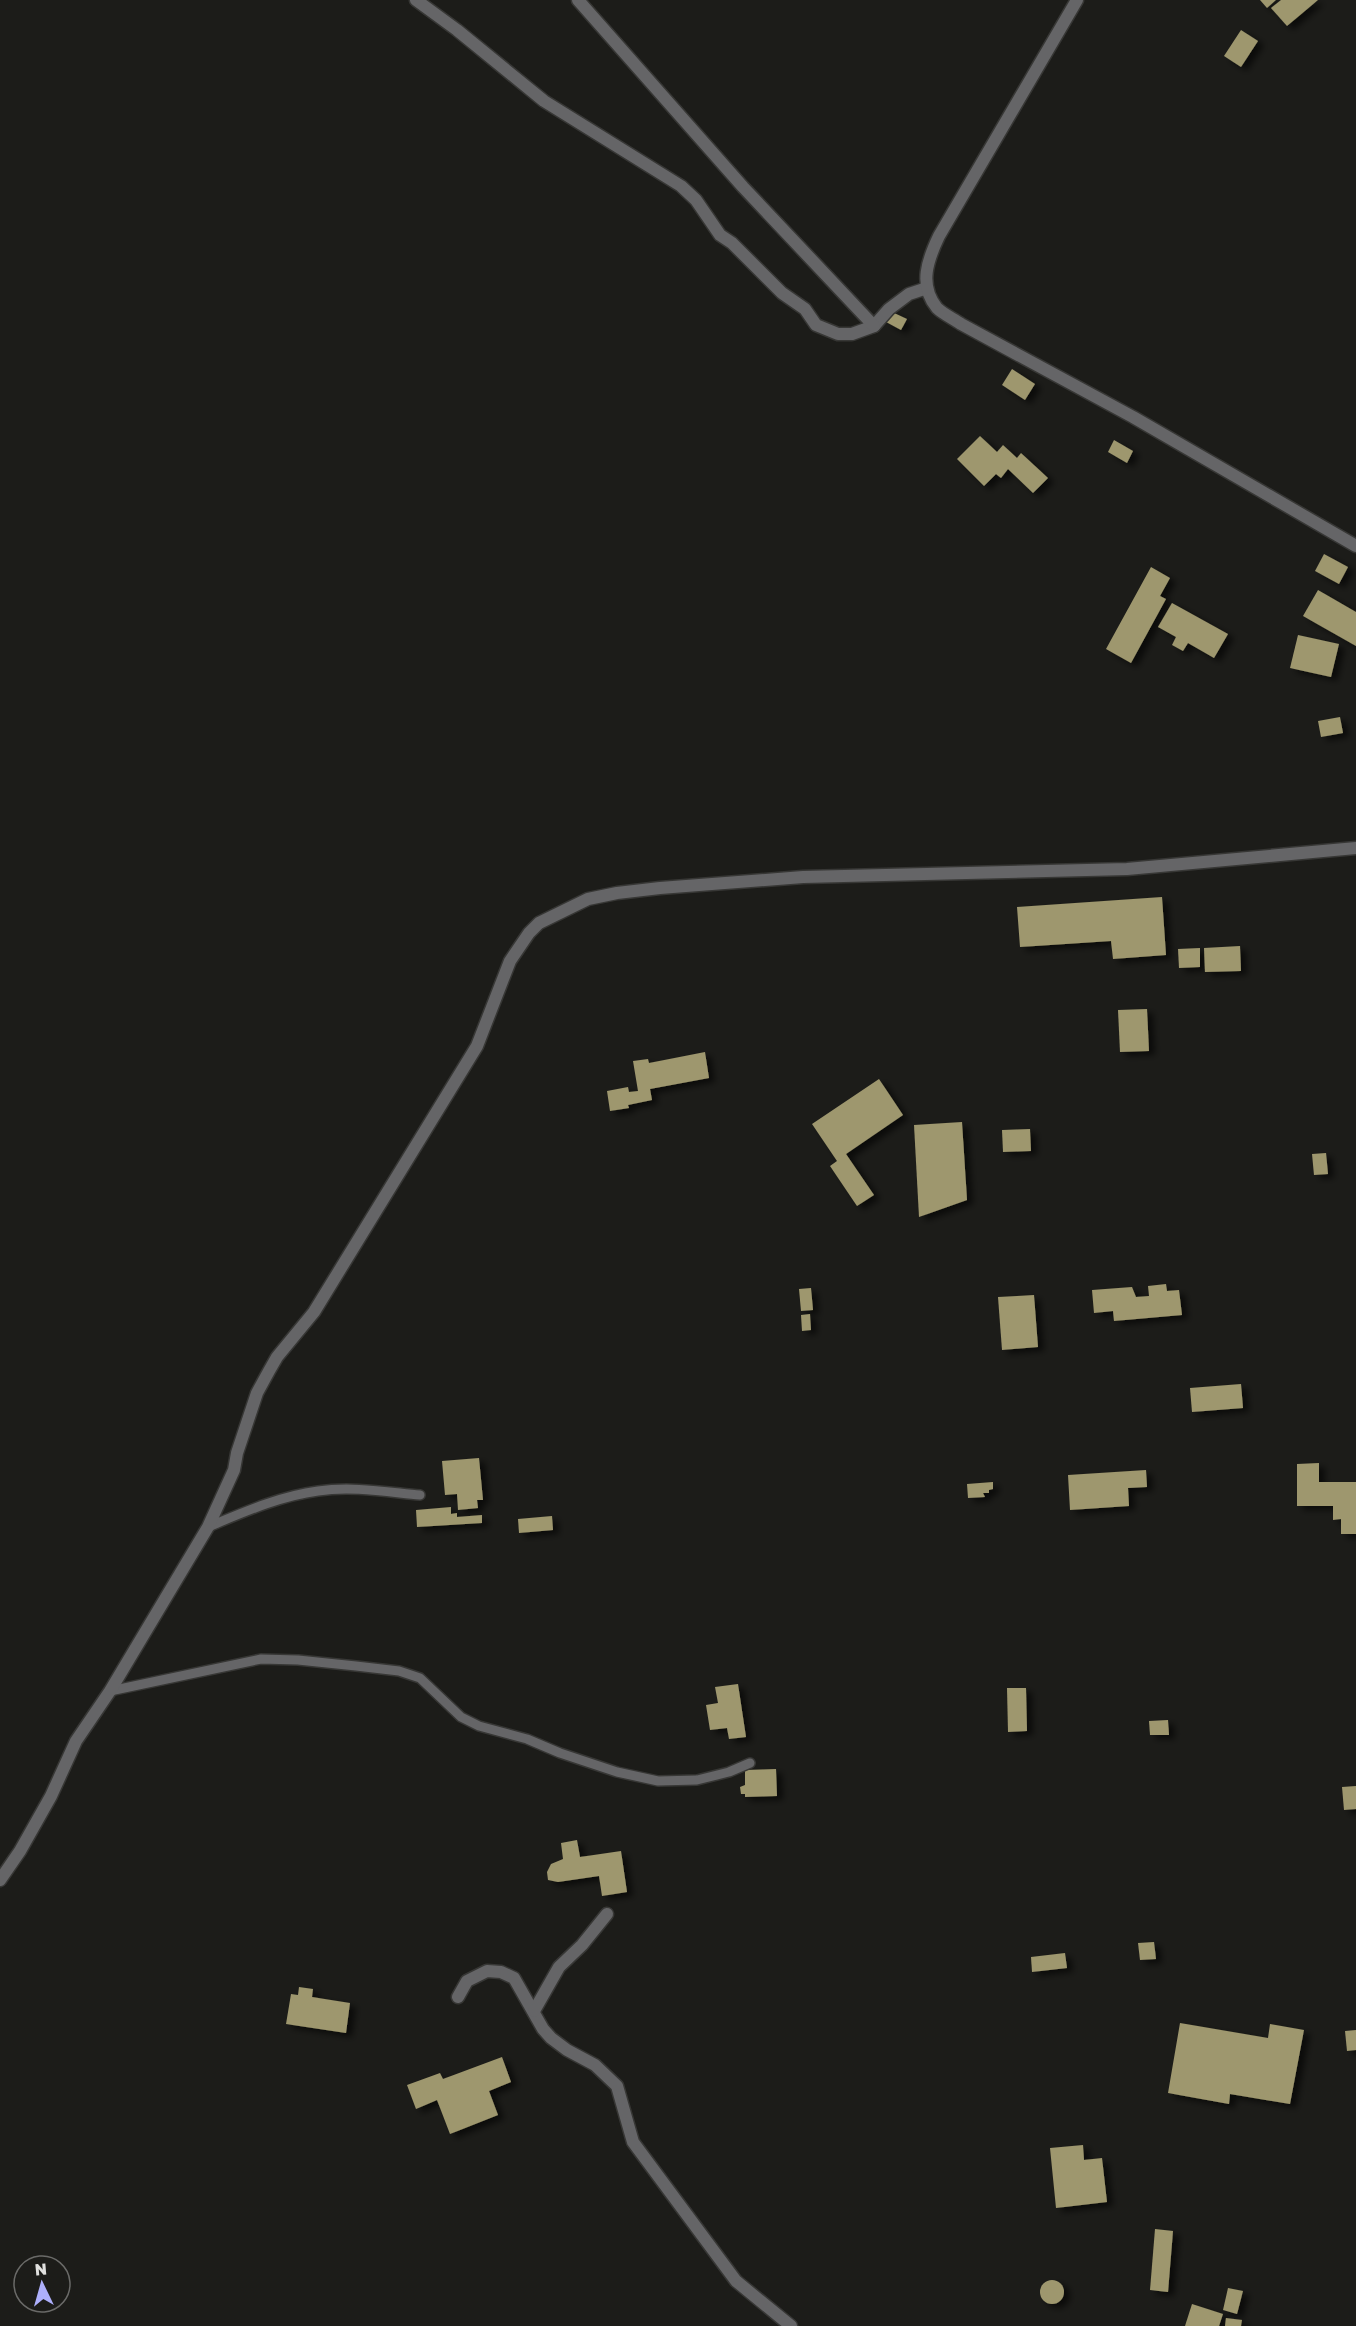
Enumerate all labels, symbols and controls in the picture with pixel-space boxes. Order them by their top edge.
north arrow [12,2254,72,2314]
text: N [34,2259,48,2280]

